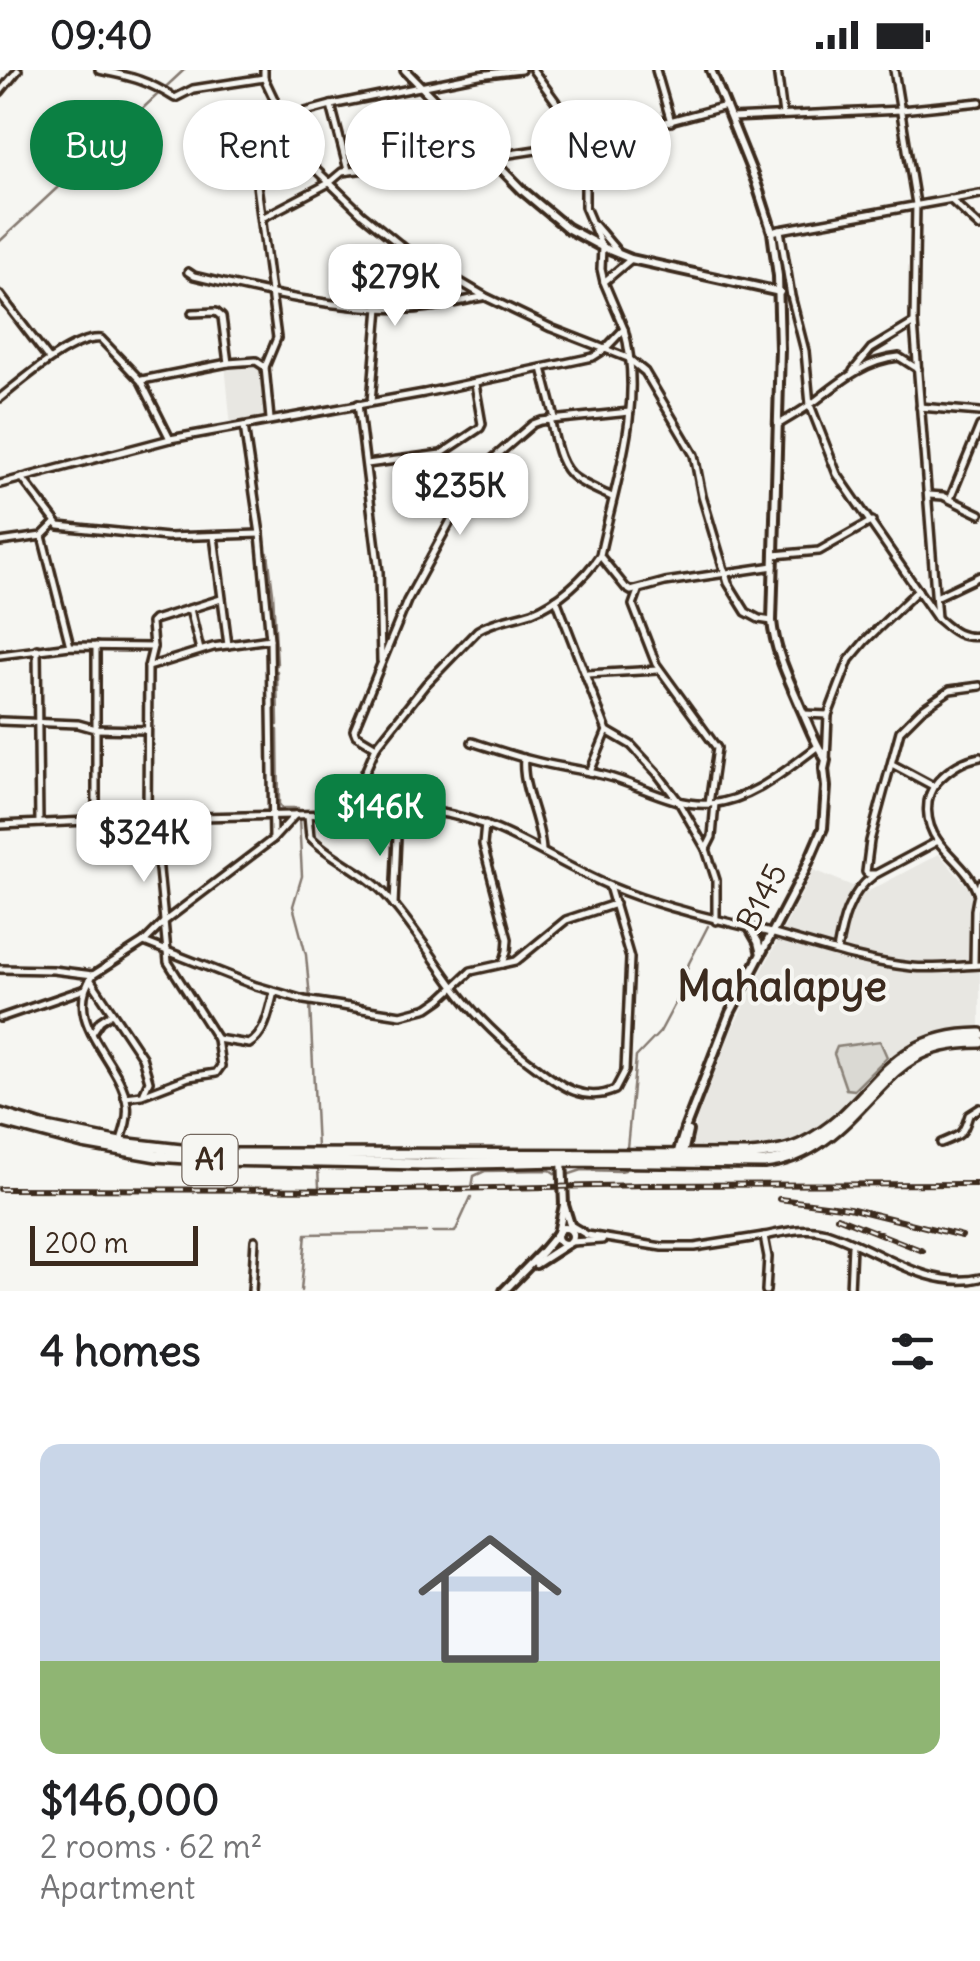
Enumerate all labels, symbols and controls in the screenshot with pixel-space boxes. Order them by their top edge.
text: 09:40 [50,12,152,59]
chip: Buy [30,100,163,190]
chip: Rent [183,100,325,190]
chip: Filters [345,100,511,190]
chip: New [531,100,671,190]
pin: $279K [325,244,465,329]
text: $279K [350,256,440,297]
pin: $235K [390,453,530,538]
text: $235K [414,465,506,506]
pin: $146K [310,774,450,859]
text: $146K [337,786,423,827]
pin: $324K [74,800,214,885]
text: $324K [98,812,190,853]
street label: B145 [727,856,796,937]
district label: Mahalapye [677,960,887,1012]
road number: A1 [182,1135,238,1185]
scale bar [30,1221,198,1266]
text: 200 m [45,1225,128,1261]
icon: filters [885,1324,940,1379]
text: 4 homes [40,1325,201,1377]
icon: home [400,1509,580,1689]
text: $146,000 [40,1774,219,1826]
text: 2 rooms · 62 m² [40,1826,263,1867]
text: Apartment [40,1867,195,1908]

